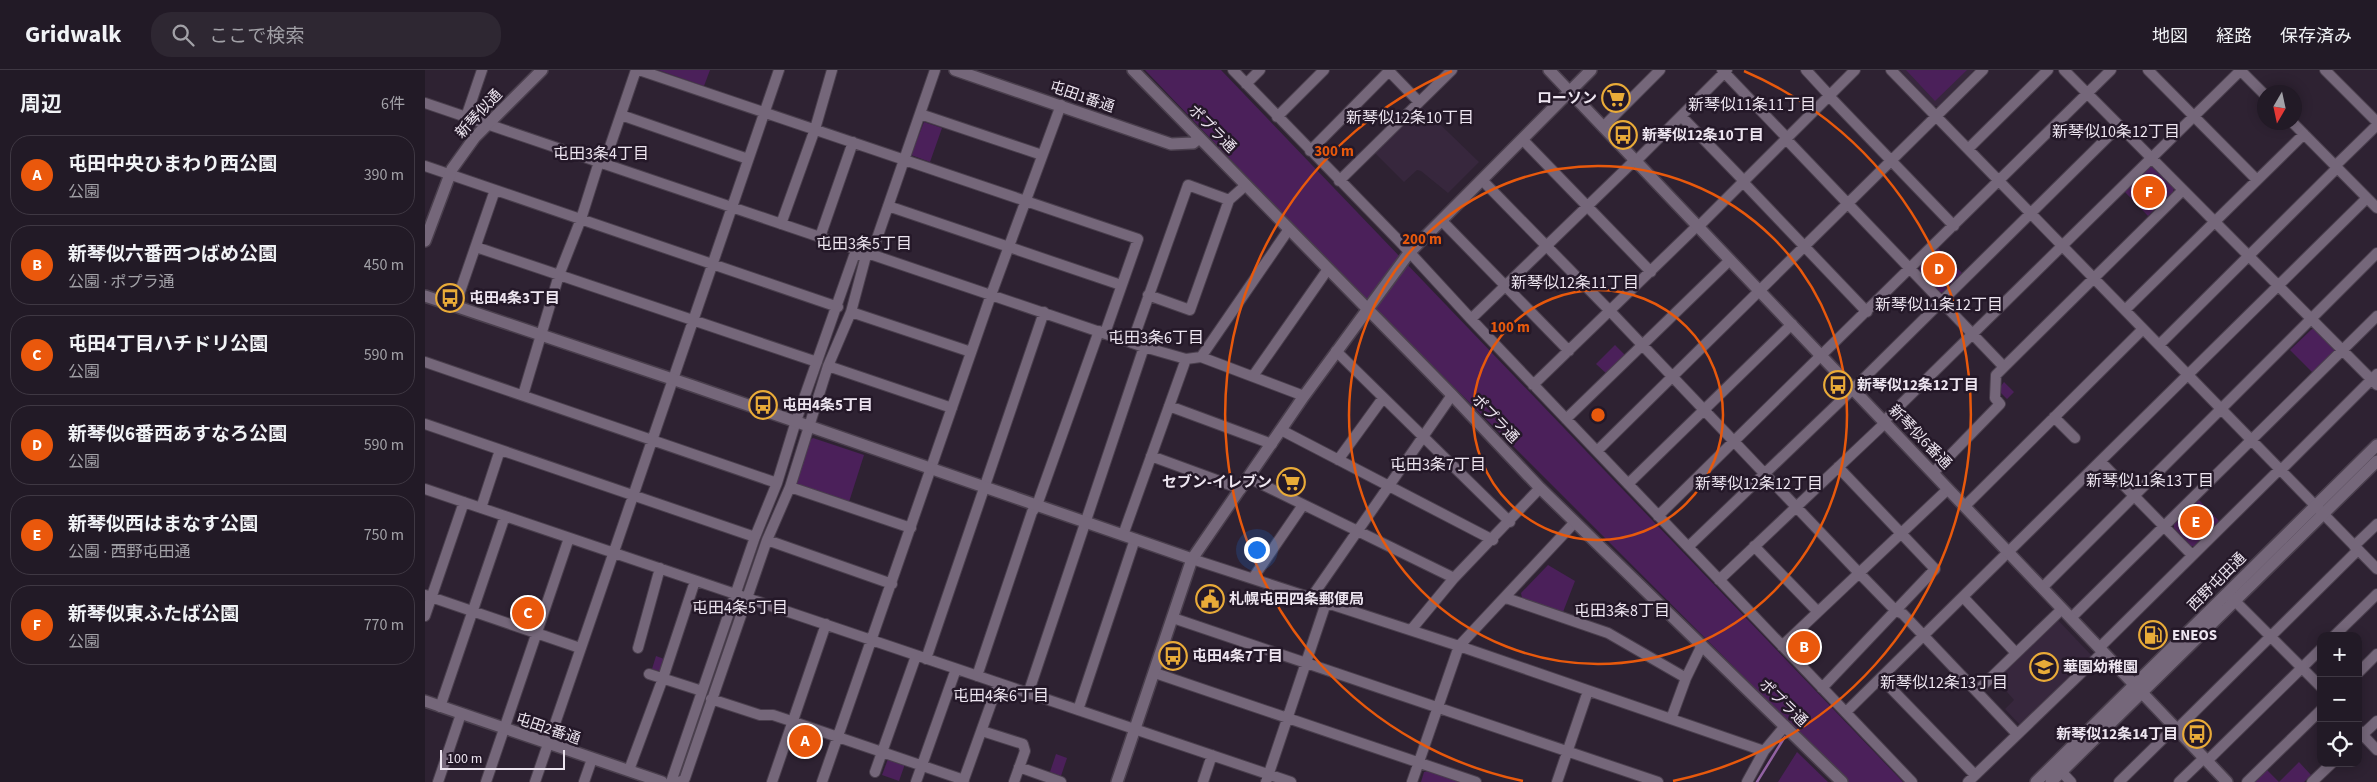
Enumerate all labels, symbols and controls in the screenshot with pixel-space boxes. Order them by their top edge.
search box [151,12,501,57]
text: Gridwalk [25,17,121,52]
icon: search [169,21,197,49]
text: ここで検索 [209,23,304,50]
text: 地図 [2152,24,2188,49]
text: 経路 [2216,24,2252,49]
text: 保存済み [2280,24,2352,49]
street label: 屯田1番通 [1047,76,1117,118]
supermarket icon: ローソン [1601,83,1631,113]
street label: 新琴似通 [451,85,507,143]
north arrow [2257,85,2302,130]
place label: ローソン [1537,88,1597,109]
text: 周辺 [20,89,62,119]
text: 6件 [381,93,405,115]
district label: 新琴似11条11丁目 [1688,94,1816,116]
street label: ポプラ通 [1183,100,1241,158]
district label: 新琴似12条10丁目 [1346,107,1474,129]
bus stop icon: 新琴似12条10丁目 [1608,120,1638,150]
district label: 新琴似10条12丁目 [2052,121,2180,143]
place label: 新琴似12条10丁目 [1642,125,1764,146]
text: 300 m [1314,141,1354,162]
district label: 屯田3条4丁目 [553,143,649,165]
text: 屯田中央ひまわり西公園 [68,151,277,178]
text: A [32,164,42,186]
text: 390 m [364,164,404,186]
pin: F [2133,173,2165,211]
text: 公園 [68,181,100,203]
text: 200 m [1402,229,1442,250]
district label: 屯田3条5丁目 [816,233,912,255]
text: 新琴似六番西つばめ公園 [68,241,277,268]
pin: D [1923,250,1955,288]
text: B [32,254,42,276]
text: 450 m [364,254,404,276]
text: 公園 · ポプラ通 [68,271,174,293]
district label: 新琴似12条11丁目 [1511,272,1639,294]
bus stop icon: 屯田4条3丁目 [435,283,465,313]
place label: 屯田4条3丁目 [469,288,560,309]
district label: 新琴似11条12丁目 [1875,294,2003,316]
text: 100 m [1490,317,1530,338]
district label: 屯田3条6丁目 [1108,327,1204,349]
text: 屯田4丁目ハチドリ公園 [68,331,268,358]
text: C [32,344,42,366]
text: 590 m [364,344,404,366]
text: 公園 [68,361,100,383]
bus stop icon: 新琴似12条12丁目 [1823,370,1853,400]
place label: 新琴似12条12丁目 [1857,375,1979,396]
bus stop icon: 屯田4条5丁目 [748,390,778,420]
street label: ポプラ通 [1467,390,1523,448]
place label: 屯田4条5丁目 [782,395,873,416]
street label: 新琴似6番通 [1884,400,1956,474]
centre of rings [1589,406,1607,424]
text: 新琴似6番西あすなろ公園 [68,421,287,448]
text: D [32,434,42,456]
text: 590 m [364,434,404,456]
text: 公園 [68,451,100,473]
district label: 屯田3条7丁目 [1390,454,1486,476]
supermarket icon: セブン-イレブン [1276,467,1306,497]
district label: 新琴似11条13丁目 [2086,470,2214,492]
place label: セブン-イレブン [1162,472,1272,493]
district label: 新琴似12条12丁目 [1695,473,1823,495]
pin: E [2180,503,2212,541]
text: 新琴似西はまなす公園 [68,511,258,538]
text: E [33,524,41,546]
text: 750 m [364,524,404,546]
your location [1244,537,1270,563]
text: 公園 · 西野屯田通 [68,541,190,563]
street label: 西野屯田通 [2183,548,2251,616]
public building icon: 札幌屯田四条郵便局 [1195,584,1225,614]
place label: 札幌屯田四条郵便局 [1229,589,1364,610]
pin: C [512,594,544,632]
district label: 屯田4条5丁目 [692,597,788,619]
district label: 屯田3条8丁目 [1574,600,1670,622]
text: 新琴似東ふたば公園 [68,601,239,628]
text: F [33,614,41,636]
text: 770 m [364,614,404,636]
fuel station icon: ENEOS [2138,620,2168,650]
place label: ENEOS [2172,625,2217,646]
pin: B [1788,628,1820,666]
text: 公園 [68,631,100,653]
map controls [2317,632,2362,767]
button: + [2317,632,2362,677]
bus stop icon: 屯田4条7丁目 [1158,641,1188,671]
place label: 屯田4条7丁目 [1192,646,1283,667]
school or university icon: 華園幼稚園 [2029,652,2059,682]
place label: 華園幼稚園 [2063,657,2138,678]
district label: 新琴似12条13丁目 [1880,672,2008,694]
street label: ポプラ通 [1754,675,1812,731]
button: − [2317,677,2362,722]
district label: 屯田4条6丁目 [953,685,1049,707]
street label: 屯田2番通 [513,708,583,750]
bus stop icon: 新琴似12条14丁目 [2182,719,2212,749]
pin: A [789,722,821,760]
button: locate [2317,722,2362,767]
place label: 新琴似12条14丁目 [2056,724,2178,745]
scale bar [440,747,565,770]
text: 100 m [447,749,482,769]

